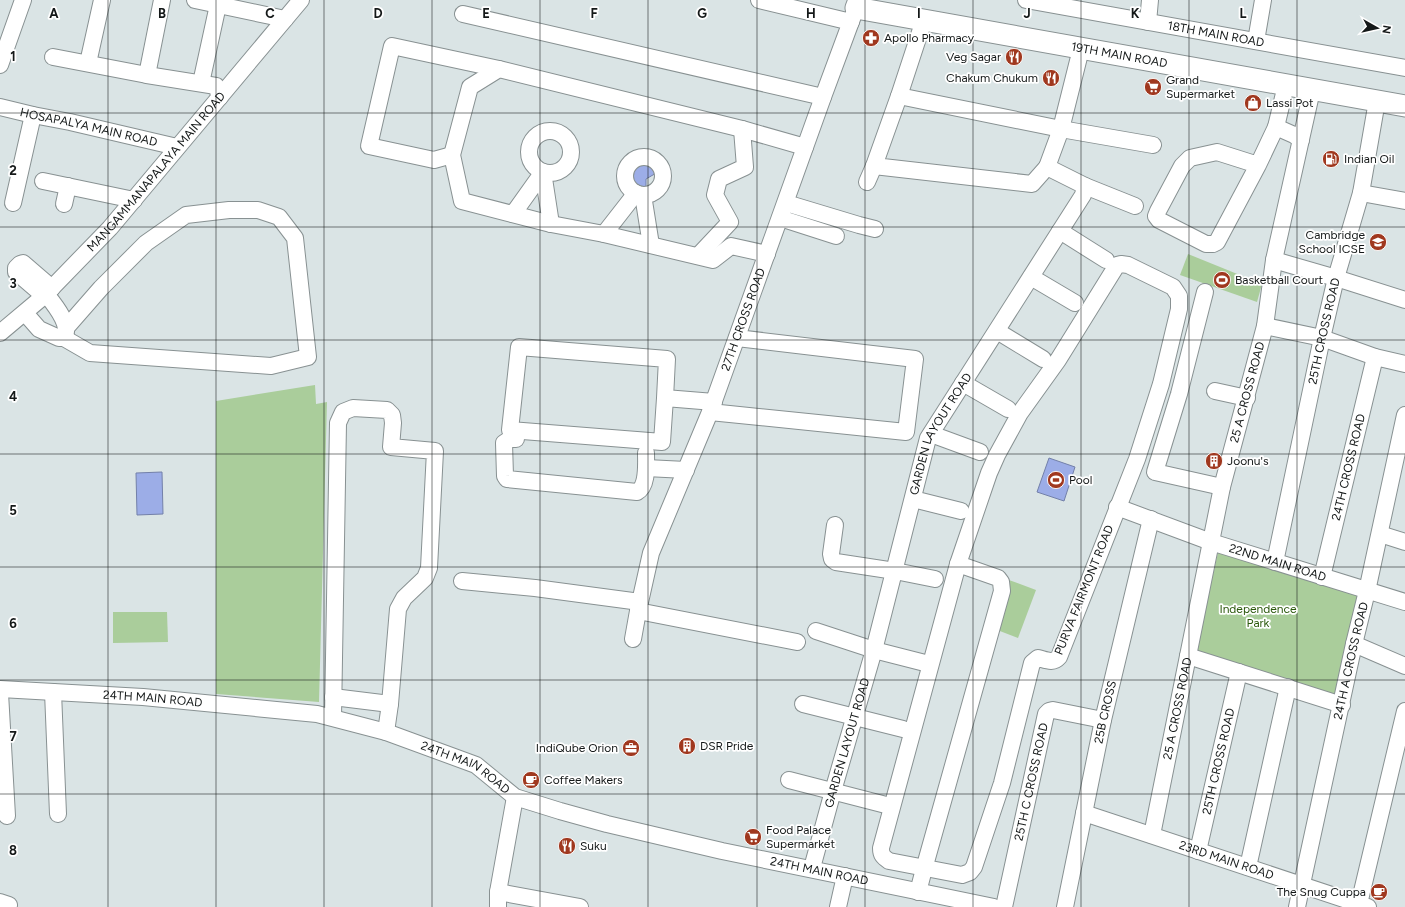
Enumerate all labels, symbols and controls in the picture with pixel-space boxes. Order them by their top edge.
text: A [49,6,59,21]
text: B [158,6,166,21]
text: C [265,6,275,21]
text: D [373,6,383,21]
text: E [482,6,490,21]
text: F [590,6,598,21]
text: G [697,6,707,21]
text: H [806,6,816,21]
text: I [917,6,921,21]
text: J [1023,6,1031,21]
text: K [1131,6,1140,21]
text: L [1240,6,1247,21]
north arrow [1357,8,1397,48]
street label: 18TH MAIN ROAD [1167,19,1265,50]
text: N [1379,24,1393,34]
pharmacy icon: Apollo Pharmacy [861,28,881,48]
place label: Apollo Pharmacy [884,31,975,45]
street label: 19TH MAIN ROAD [1070,40,1168,70]
restaurant icon: Veg Sagar [1004,47,1024,67]
text: 1 [10,49,16,64]
place label: Veg Sagar [946,50,1001,64]
restaurant icon: Chakum Chukum [1041,68,1061,88]
place label: Chakum Chukum [946,71,1038,85]
place label: Grand Supermarket [1166,73,1235,101]
supermarket icon: Grand Supermarket [1143,77,1163,97]
street label: MANGAMMANAPALAYA MAIN ROAD [84,89,228,254]
shop icon: Lassi Pot [1243,93,1263,113]
place label: Lassi Pot [1266,96,1314,110]
street label: HOSAPALYA MAIN ROAD [19,105,159,149]
fuel station icon: Indian Oil [1321,149,1341,169]
place label: Indian Oil [1344,152,1394,166]
text: 2 [9,163,17,178]
place label: Cambridge School ICSE [1299,228,1365,256]
school or university icon: Cambridge School ICSE [1368,232,1388,252]
street label: 27TH CROSS ROAD [718,266,768,373]
sports icon: Basketball Court [1212,270,1232,290]
place label: Basketball Court [1235,273,1324,287]
text: 3 [9,276,17,291]
street label: 25TH CROSS ROAD [1305,277,1343,386]
street label: 25 A CROSS ROAD [1227,340,1267,444]
street label: GARDEN LAYOUT ROAD [907,370,975,497]
text: 4 [9,389,17,404]
street label: 24TH CROSS ROAD [1329,412,1368,522]
building icon: Joonu's [1204,451,1224,471]
place label: Joonu's [1227,454,1269,468]
sports icon: Pool [1046,470,1066,490]
place label: Pool [1069,473,1092,487]
text: 5 [9,503,17,518]
street label: PURVA FAIRMONT ROAD [1052,523,1116,657]
street label: 22ND MAIN ROAD [1227,541,1328,584]
street label: 24TH A CROSS ROAD [1331,601,1371,721]
park label: Independence Park [1219,602,1297,630]
text: 6 [9,616,17,631]
street label: 25 A CROSS ROAD [1160,656,1195,761]
street label: GARDEN LAYOUT ROAD [822,676,872,809]
street label: 25B CROSS [1091,679,1119,745]
street label: 24TH MAIN ROAD [103,688,203,710]
street label: 25TH CROSS ROAD [1200,707,1237,816]
street label: 25TH C CROSS ROAD [1012,722,1051,842]
text: 7 [9,729,17,744]
building icon: DSR Pride [677,736,697,756]
street label: 24TH MAIN ROAD [419,738,513,797]
office icon: IndiQube Orion [621,738,641,758]
place label: DSR Pride [700,739,754,753]
place label: IndiQube Orion [536,741,618,755]
cafe icon: Coffee Makers [521,770,541,790]
place label: Coffee Makers [544,773,623,787]
place label: Food Palace Supermarket [766,823,835,851]
supermarket icon: Food Palace Supermarket [743,827,763,847]
restaurant icon: Suku [557,836,577,856]
street label: 23RD MAIN ROAD [1177,838,1276,882]
place label: Suku [580,839,607,853]
text: 8 [9,843,17,858]
street label: 24TH MAIN ROAD [769,854,870,888]
cafe icon: The Snug Cuppa [1369,882,1389,902]
place label: The Snug Cuppa [1277,885,1366,899]

